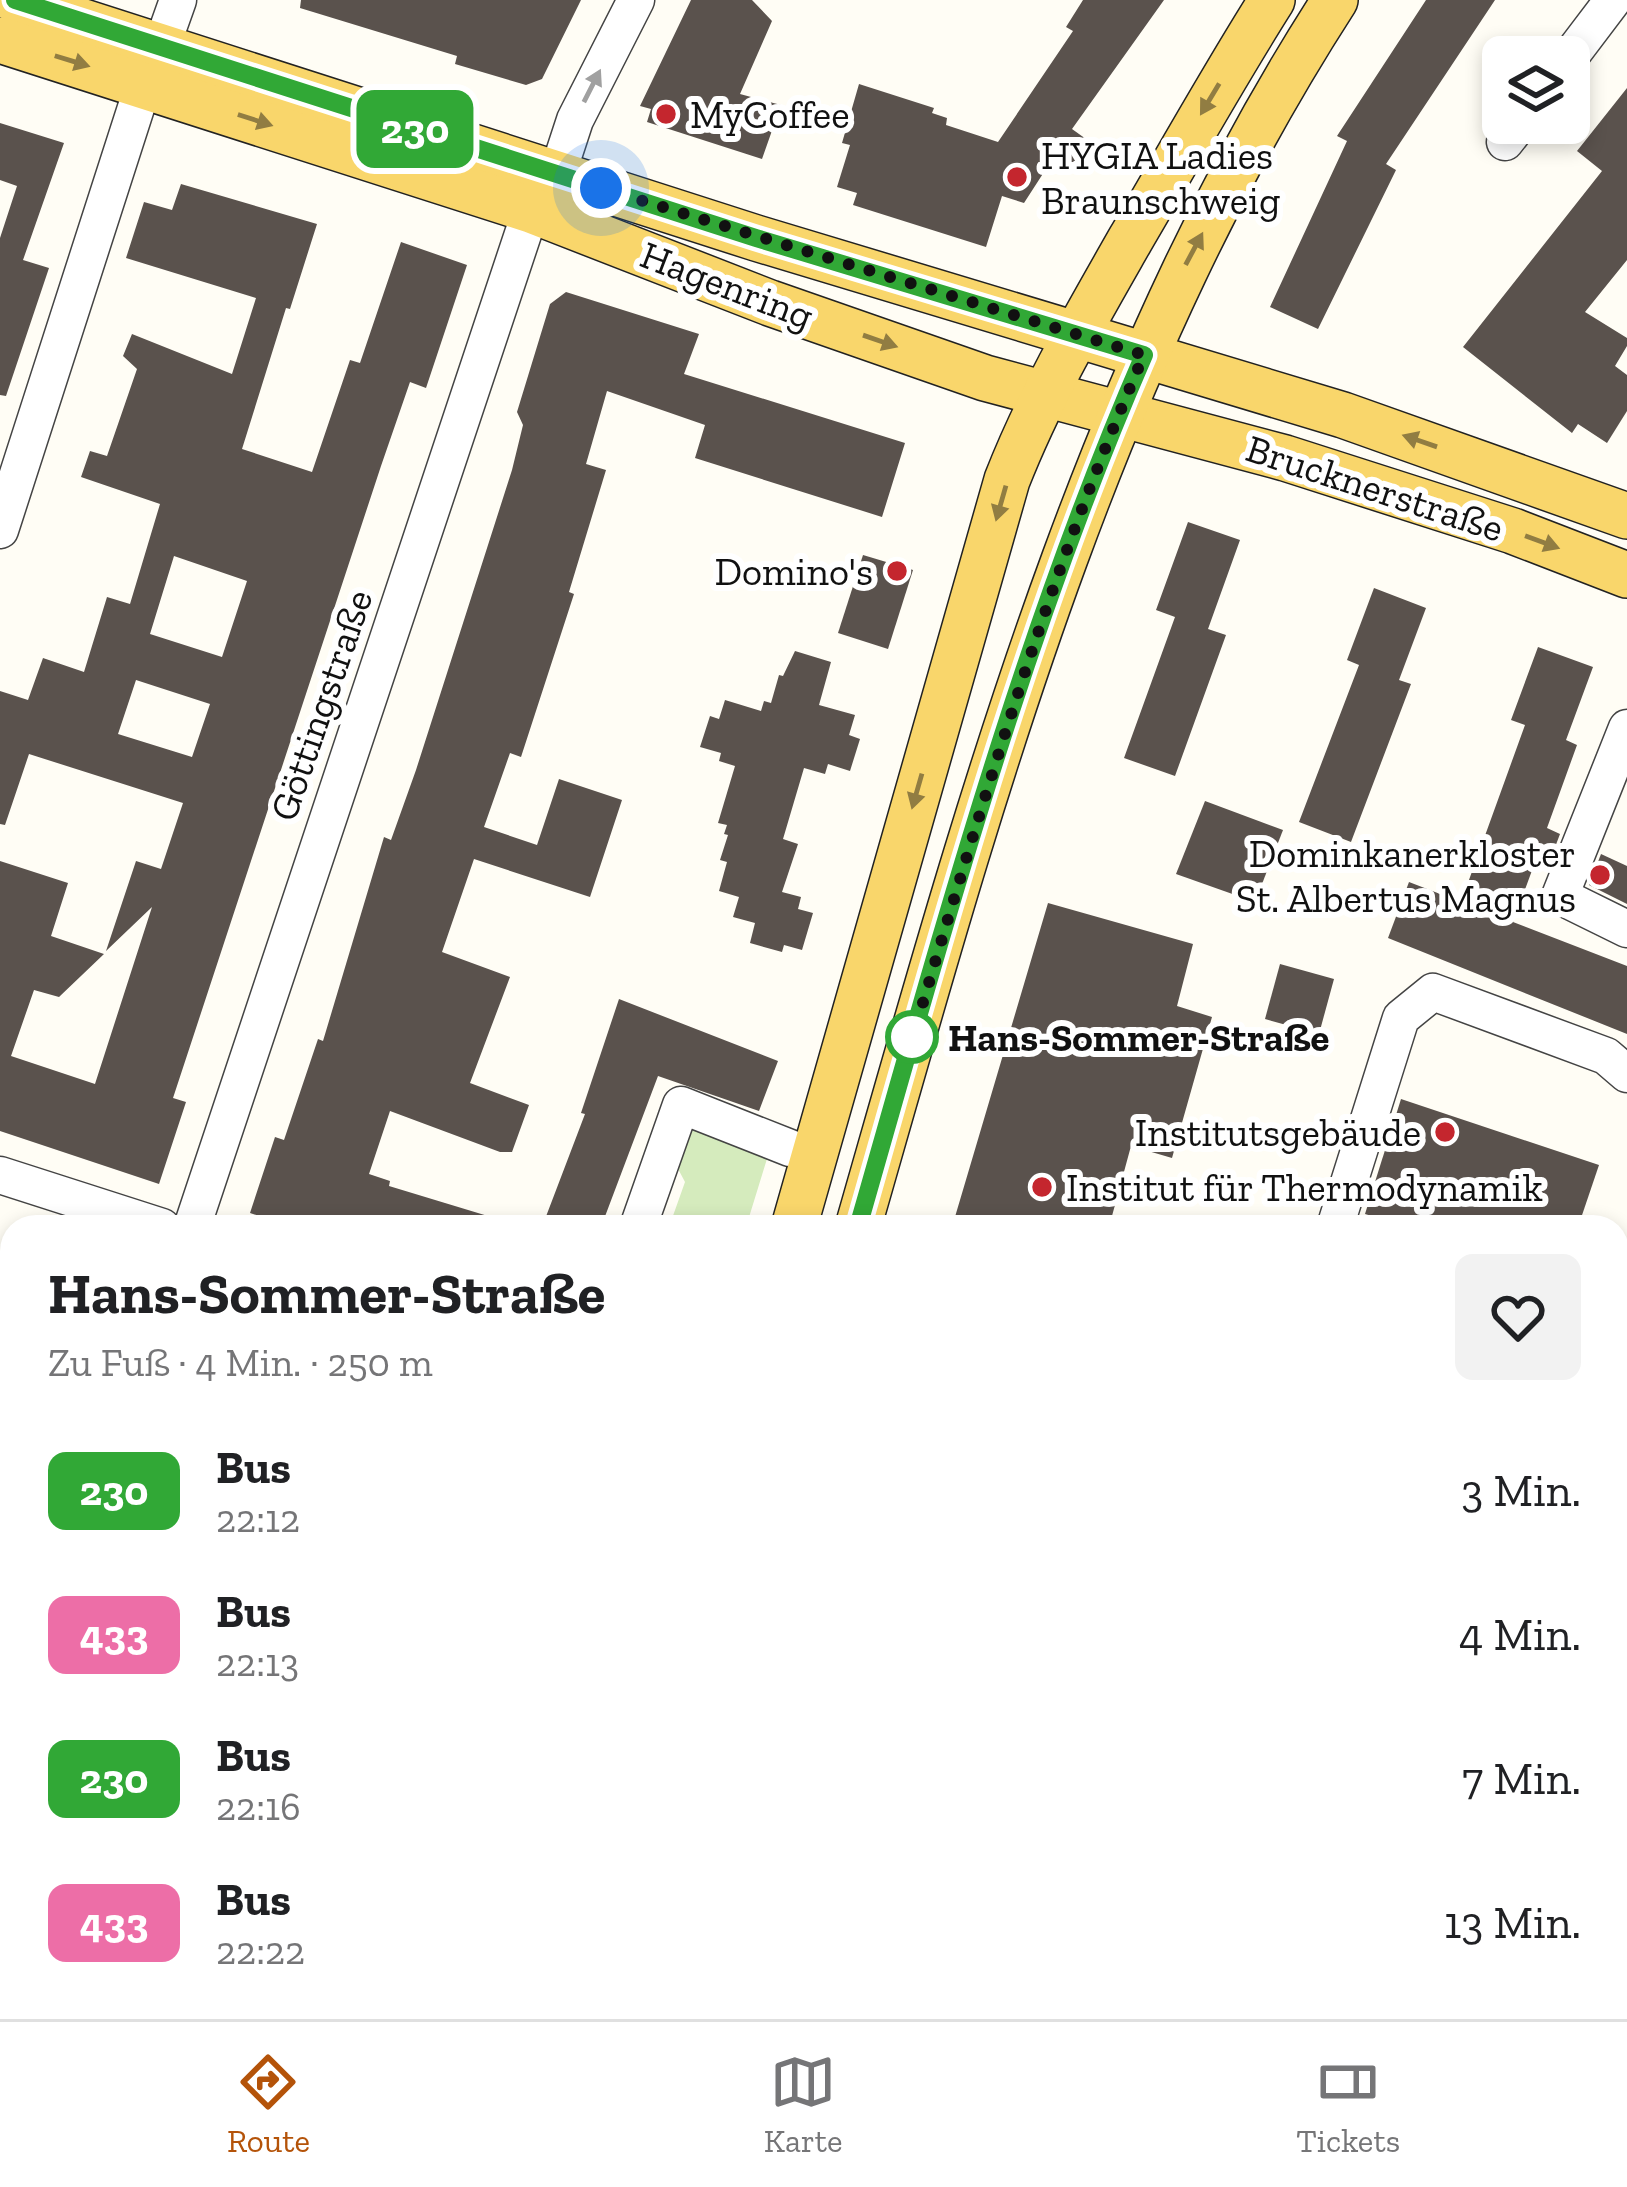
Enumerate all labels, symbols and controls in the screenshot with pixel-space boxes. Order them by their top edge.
map controls [1482,36,1590,144]
button: layers [1482,36,1590,144]
one-way arrow [54,53,91,72]
one-way arrow [582,68,602,103]
one-way arrow [1201,82,1222,116]
line badge: 230 [346,90,484,168]
place label: MyCoffee [690,91,849,138]
marker: MyCoffee [653,101,679,127]
text: 230 [380,103,450,154]
one-way arrow [237,111,274,130]
place label: HYGIA Ladies Braunschweig [1041,132,1280,224]
your location [571,158,631,218]
marker: HYGIA Ladies Braunschweig [1004,164,1030,190]
street label: Hagenring [634,231,820,339]
one-way arrow [1183,231,1204,266]
one-way arrow [863,333,899,351]
street label: Brucknerstraße [1240,424,1510,552]
one-way arrow [1402,431,1438,449]
one-way arrow [990,485,1009,522]
one-way arrow [1524,534,1560,552]
place label: Domino's [714,548,873,595]
marker: Domino's [884,558,910,584]
street label: Göttingstraße [260,583,382,827]
one-way arrow [907,773,925,810]
place label: Dominkanerkloster St. Albertus Magnus [1236,830,1576,922]
marker: Dominkanerkloster St. Albertus Magnus [1587,862,1613,888]
marker: Hans-Sommer-Straße [887,1012,937,1062]
place label: Hans-Sommer-Straße [948,1014,1330,1061]
place label: Institutsgebäude [1135,1109,1421,1156]
marker: Institutsgebäude [1432,1119,1458,1145]
place label: Institut für Thermodynamik [1066,1164,1543,1211]
marker: Institut für Thermodynamik [1029,1174,1055,1200]
button: heart [1455,1254,1581,1380]
text: Hans-Sommer-Straße [48,1259,605,1328]
text: Zu Fuß · 4 Min. · 250 m [48,1339,433,1386]
text: Bus [216,1441,291,1495]
text: 3 Min. [1461,1464,1581,1518]
text: 230 [79,1465,149,1516]
text: 22:12 [216,1495,300,1542]
text: Bus [216,1585,291,1639]
text: 4 Min. [1459,1608,1581,1662]
text: 433 [80,1609,148,1660]
text: 22:13 [216,1639,299,1686]
text: Bus [216,1729,291,1783]
text: 7 Min. [1462,1752,1581,1806]
text: 230 [79,1753,149,1804]
text: 22:16 [216,1783,301,1830]
text: Bus [216,1873,291,1927]
text: 13 Min. [1444,1896,1581,1950]
text: 433 [80,1897,148,1948]
text: 22:22 [216,1927,305,1974]
tab: Route [227,2049,310,2160]
tab: Karte [764,2049,843,2160]
tab: Tickets [1296,2049,1400,2160]

